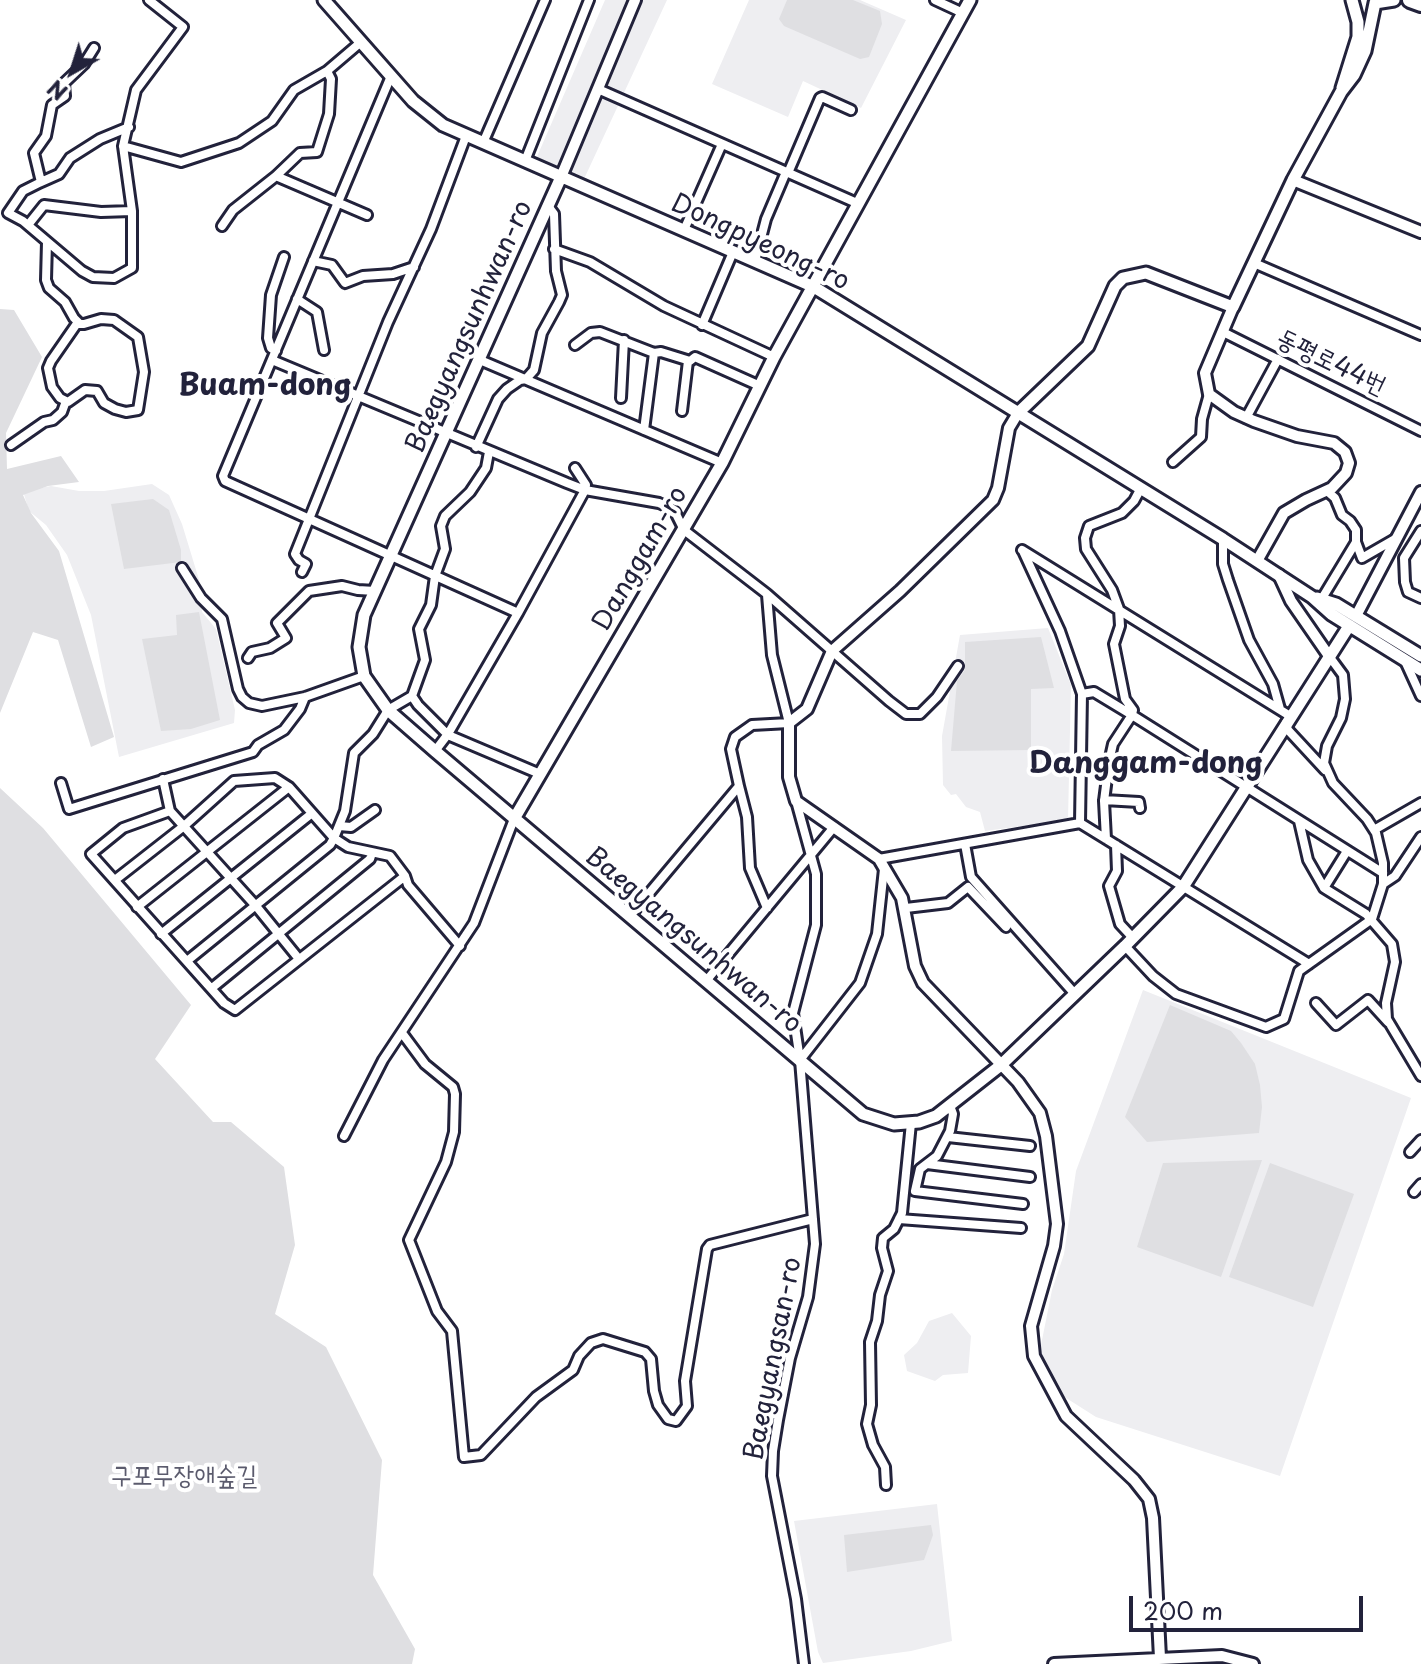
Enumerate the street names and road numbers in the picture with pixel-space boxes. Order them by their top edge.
street label: Dongpyeong-ro [666,188,854,298]
street label: Baegyangsunhwan-ro [400,196,540,458]
street label: 동평로44번 [1271,323,1391,403]
street label: Danggam-ro [587,481,695,637]
street label: Baegyangsunhwan-ro [578,841,808,1041]
street label: Baegyangsan-ro [739,1255,809,1463]

